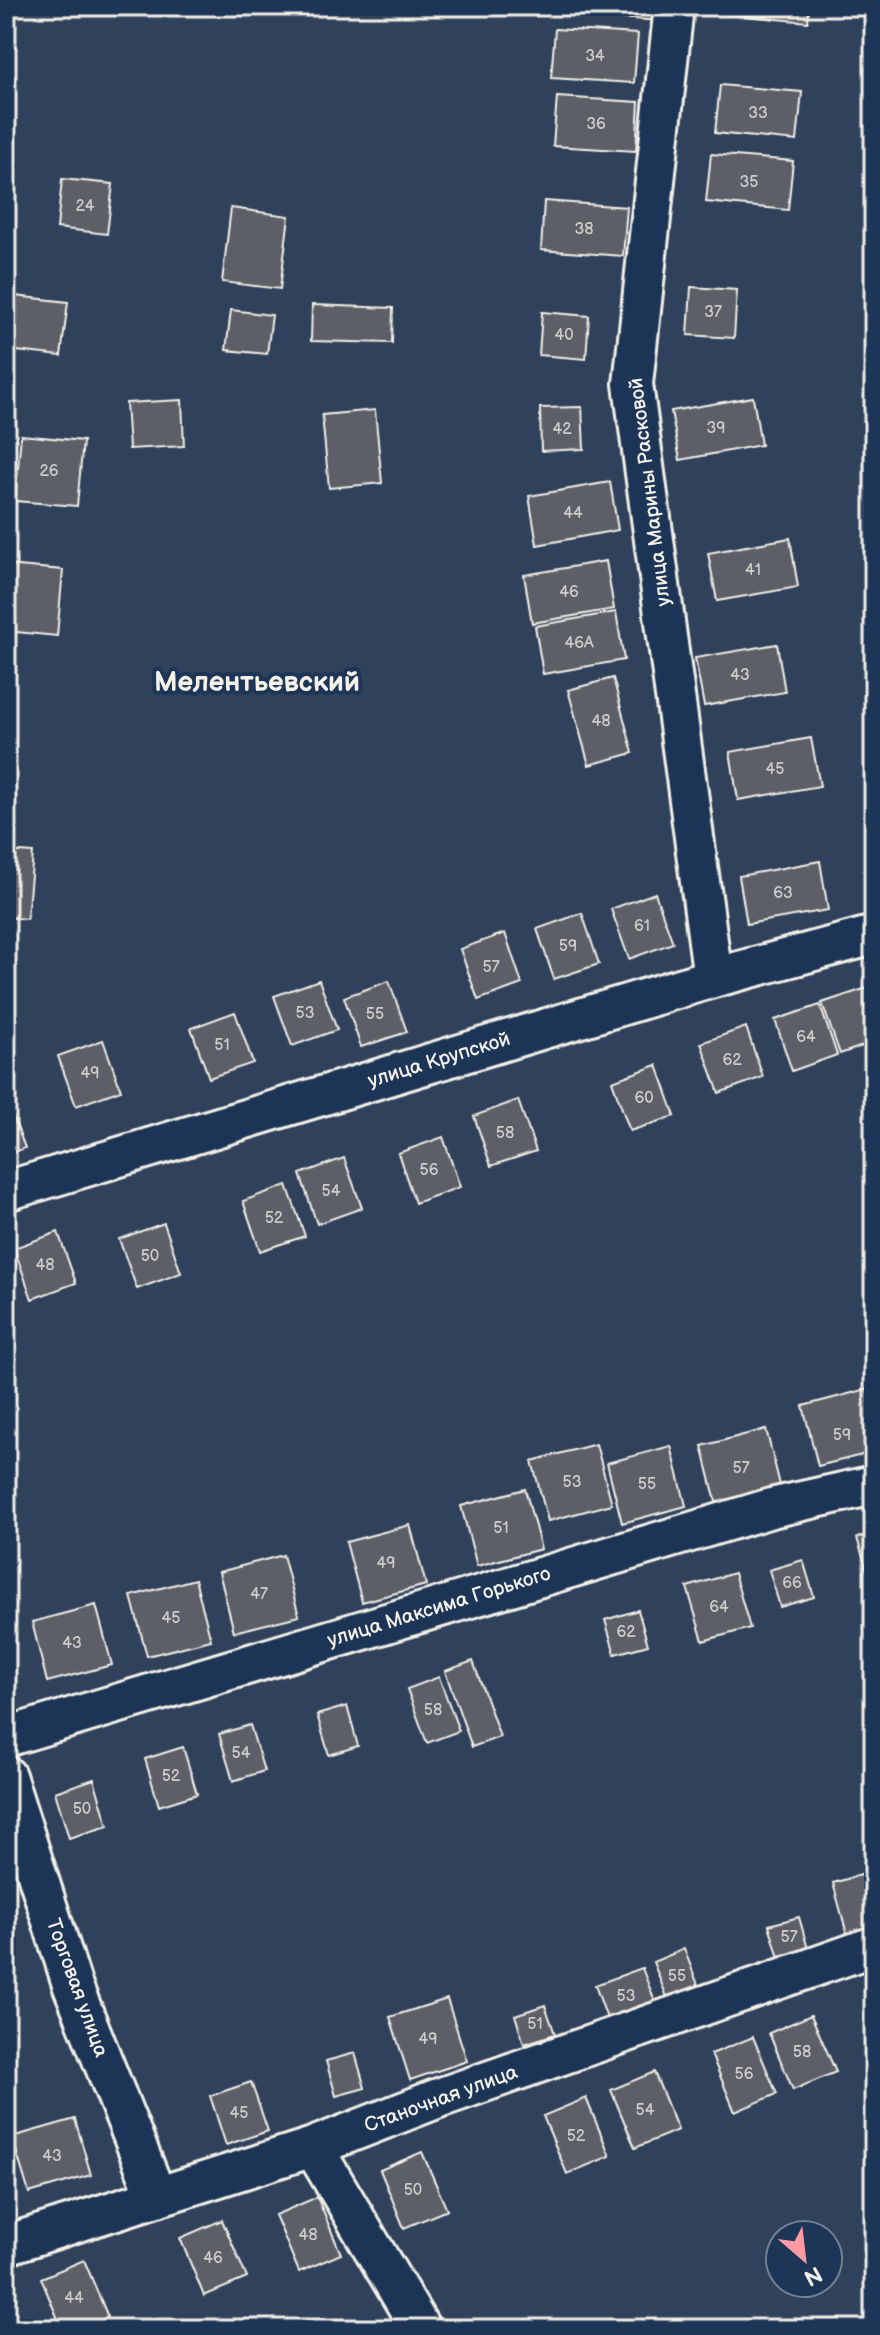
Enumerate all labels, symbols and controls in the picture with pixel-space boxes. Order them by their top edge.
house number: 34 [585,47,605,66]
house number: 33 [748,104,768,123]
house number: 36 [586,115,606,134]
house number: 35 [739,173,759,192]
house number: 24 [76,197,95,216]
house number: 38 [574,220,594,239]
house number: 37 [704,303,722,322]
house number: 40 [554,326,574,345]
street label: улица Марины Расковой [624,376,676,608]
house number: 39 [706,419,726,438]
house number: 42 [552,420,572,439]
house number: 26 [39,462,59,481]
house number: 44 [563,504,583,523]
house number: 41 [745,561,761,580]
house number: 46 [559,583,579,602]
house number: 46А [564,634,594,653]
district label: Мелентьевский [154,666,360,699]
house number: 43 [730,666,750,685]
house number: 48 [591,712,611,731]
house number: 45 [766,760,784,779]
house number: 63 [773,884,793,903]
house number: 61 [634,917,650,936]
house number: 59 [559,937,577,956]
house number: 57 [482,958,500,977]
house number: 53 [295,1004,315,1023]
house number: 55 [366,1005,384,1024]
street label: улица Крупской [365,1027,513,1093]
house number: 64 [796,1028,816,1047]
house number: 51 [214,1036,230,1055]
house number: 62 [722,1051,742,1070]
house number: 49 [80,1064,100,1083]
house number: 60 [634,1089,654,1108]
house number: 58 [496,1124,514,1143]
house number: 56 [420,1161,439,1180]
house number: 54 [322,1182,341,1201]
house number: 52 [265,1209,284,1228]
house number: 50 [141,1247,159,1266]
house number: 48 [35,1256,55,1275]
house number: 59 [833,1426,851,1445]
house number: 57 [732,1459,750,1478]
house number: 53 [562,1473,582,1492]
house number: 55 [638,1475,656,1494]
house number: 51 [493,1519,509,1538]
house number: 49 [376,1554,396,1573]
street label: улица Максима Горького [325,1562,553,1652]
house number: 66 [782,1574,802,1593]
house number: 47 [250,1585,268,1604]
house number: 64 [709,1598,729,1617]
house number: 45 [162,1609,180,1628]
house number: 62 [616,1623,636,1642]
house number: 43 [62,1634,82,1653]
house number: 58 [424,1701,442,1720]
house number: 54 [232,1744,251,1763]
house number: 52 [162,1767,181,1786]
house number: 50 [73,1800,91,1819]
street label: Торговая улица [41,1916,113,2060]
house number: 57 [780,1928,798,1947]
house number: 55 [668,1967,686,1986]
house number: 53 [616,1987,636,2006]
house number: 51 [527,2015,543,2034]
house number: 49 [418,2030,438,2049]
house number: 58 [793,2043,811,2062]
street label: Станочная улица [361,2060,521,2138]
house number: 56 [735,2065,754,2084]
house number: 54 [636,2101,655,2120]
house number: 45 [230,2104,248,2123]
house number: 52 [567,2127,586,2146]
house number: 43 [42,2147,62,2166]
house number: 50 [404,2181,422,2200]
north arrow [764,2219,844,2299]
house number: 48 [298,2226,318,2245]
house number: 46 [203,2249,223,2268]
text: N [799,2260,826,2291]
house number: 44 [64,2289,84,2308]

